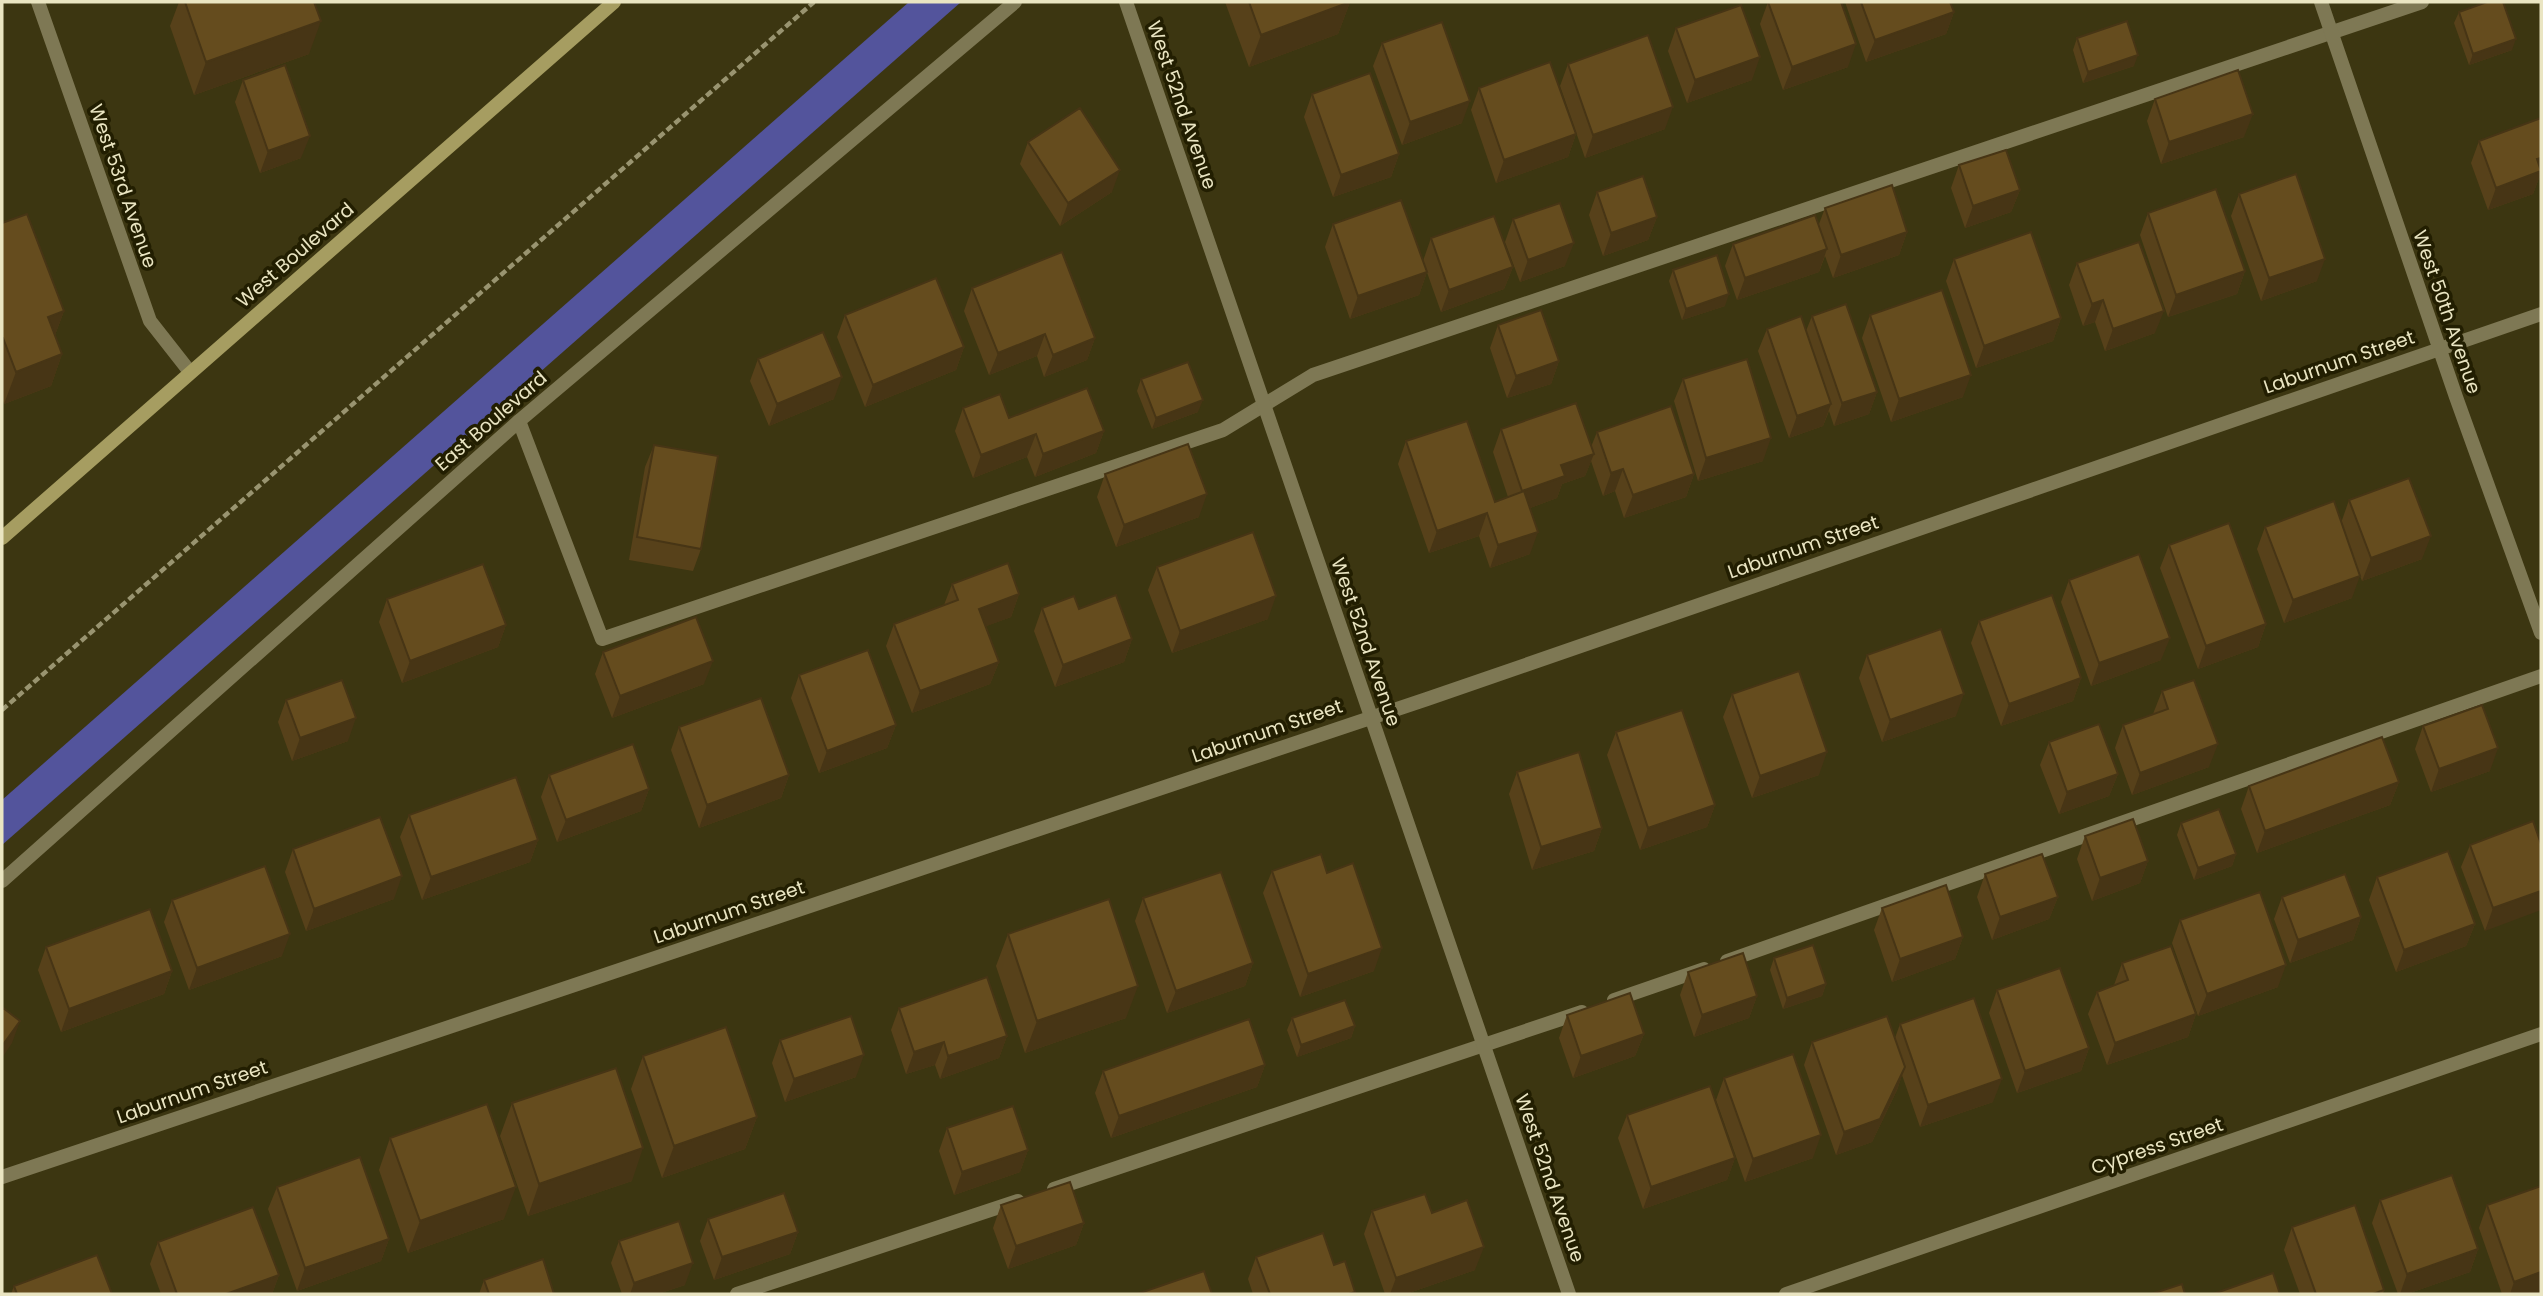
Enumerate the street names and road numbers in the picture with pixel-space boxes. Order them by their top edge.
street label: West 52nd Avenue [1141,17,1223,193]
street label: West 53rd Avenue [82,100,164,272]
street label: West Boulevard [230,196,360,314]
street label: West 50th Avenue [2406,226,2488,398]
street label: Laburnum Street [2260,324,2418,400]
street label: East Boulevard [429,365,553,477]
street label: Laburnum Street [1724,509,1882,585]
street label: West 52nd Avenue [1325,554,1407,730]
street label: Laburnum Street [1188,693,1346,769]
street label: Laburnum Street [650,874,808,950]
street label: Laburnum Street [113,1054,271,1130]
street label: West 52nd Avenue [1509,1090,1591,1266]
street label: Cypress Street [2088,1111,2227,1181]

